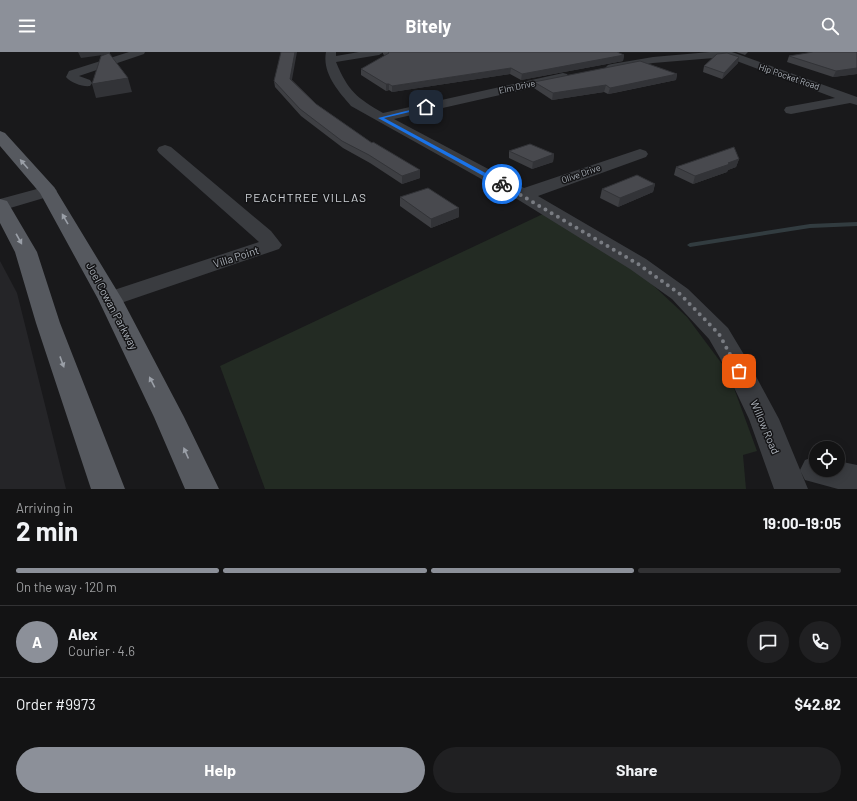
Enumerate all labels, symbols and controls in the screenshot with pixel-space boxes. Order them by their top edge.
icon: menu [16,15,38,37]
text: Bitely [406,15,451,37]
icon: search [819,15,841,37]
street label: Hip Pocket Road [757,61,821,92]
street label: Elm Drive [498,77,536,96]
pin [409,90,443,124]
icon: home [415,96,437,118]
one-way arrow [20,158,29,169]
street label: Olive Drive [560,162,602,185]
courier [482,164,522,204]
icon: bike [491,173,513,195]
district label: PEACHTREE VILLAS [245,190,367,204]
one-way arrow [61,214,68,225]
one-way arrow [15,234,22,245]
street label: Villa Point [211,243,260,270]
street label: Joel Cowan Parkway [84,260,141,352]
pin [722,354,756,388]
one-way arrow [60,356,66,368]
icon: bag [728,360,750,382]
one-way arrow [149,376,155,388]
street label: Willow Road [748,398,783,456]
map controls [809,441,845,477]
button: locate [809,441,845,477]
one-way arrow [183,448,189,459]
text: Arriving in [16,500,73,516]
text: 19:00–19:05 [763,514,841,532]
text: 2 min [16,515,78,546]
text: On the way · 120 m [16,579,117,595]
button: chat [747,621,789,663]
button: phone [799,621,841,663]
text: Alex [68,625,98,643]
text: A [32,633,42,651]
text: Courier · 4.6 [68,643,135,659]
text: Order #9973 [16,695,96,713]
text: $42.82 [794,695,841,713]
button: Help [16,747,425,793]
button: Share [433,747,841,793]

